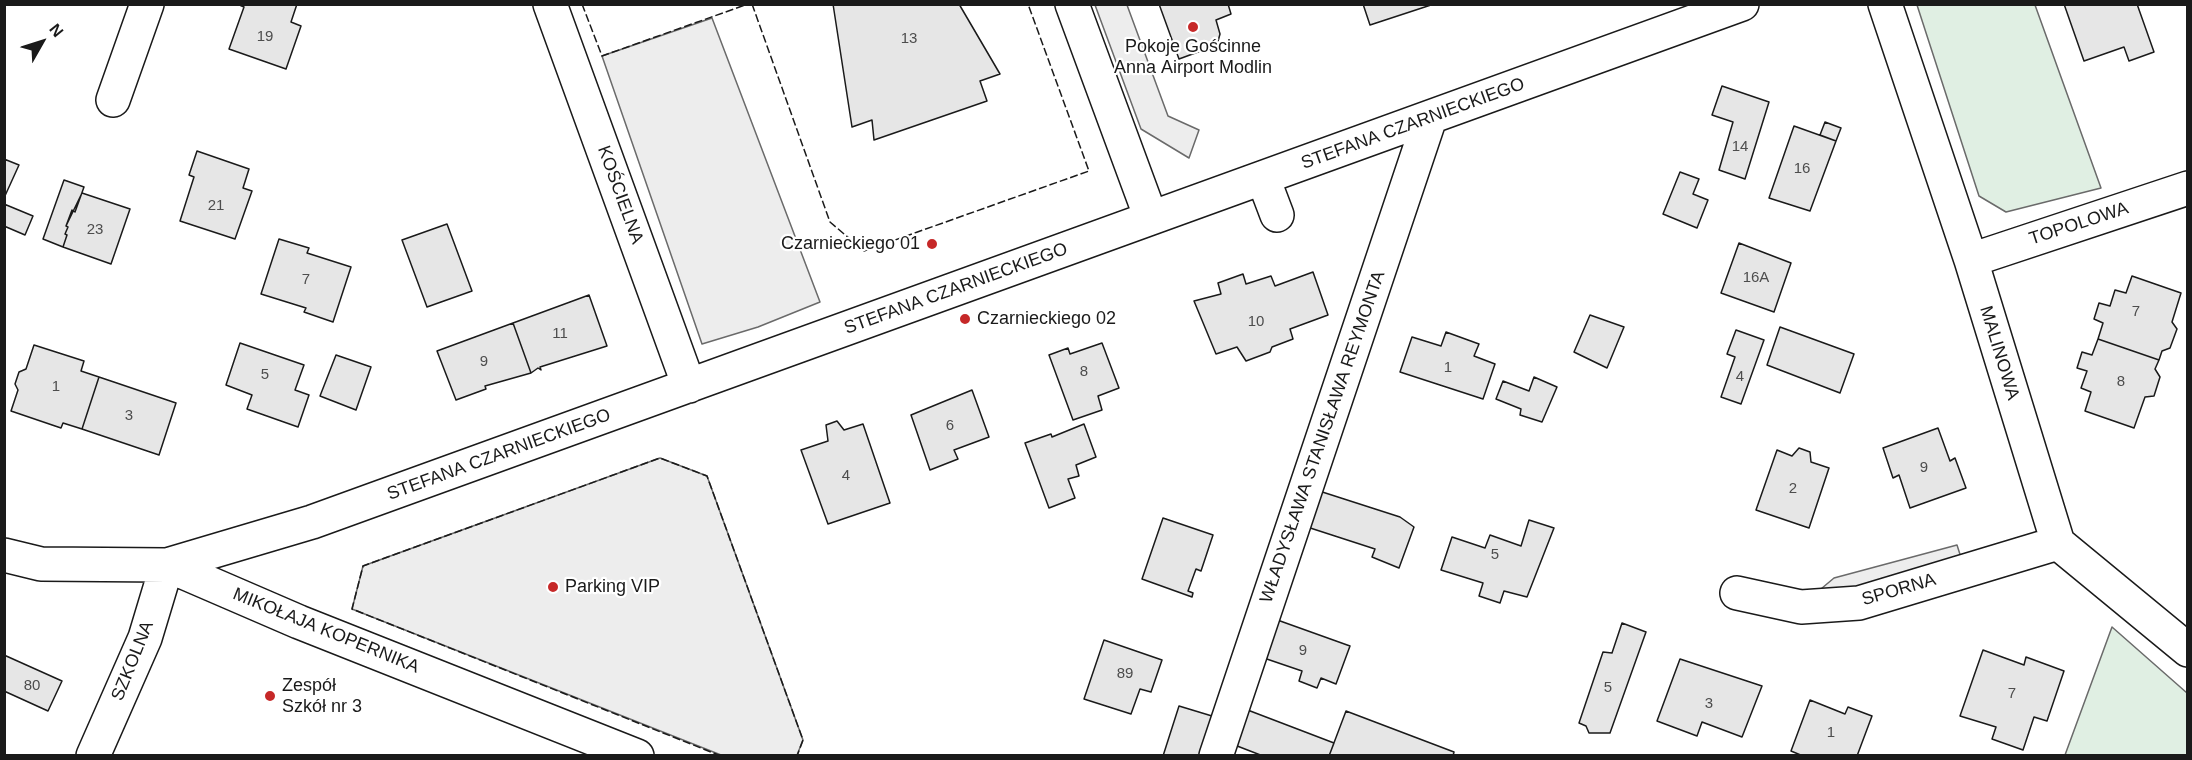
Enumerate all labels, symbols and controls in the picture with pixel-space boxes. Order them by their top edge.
north arrow [12,12,72,72]
marker: Pokoje Gościnne Anna Airport Modlin [1186,20,1200,34]
text: N [46,21,67,40]
house number: 19 [257,28,273,46]
house number: 13 [901,30,917,48]
place label: Pokoje Gościnne Anna Airport Modlin [1114,36,1272,78]
street label: STEFANA CZARNIECKIEGO [1298,73,1528,175]
house number: 14 [1732,138,1748,156]
street label: KOŚCIELNA [592,143,648,247]
house number: 16 [1794,160,1810,178]
house number: 21 [208,197,224,215]
street label: TOPOLOWA [2027,198,2131,250]
house number: 23 [87,221,103,239]
place label: Czarnieckiego 01 [781,233,920,255]
marker: Czarnieckiego 01 [925,237,939,251]
street label: STEFANA CZARNIECKIEGO [841,238,1071,340]
street label: WŁADYSŁAWA STANISŁAWA REYMONTA [1256,268,1390,606]
house number: 16A [1743,269,1769,287]
house number: 7 [302,271,310,289]
street label: MALINOWA [1974,303,2024,403]
house number: 7 [2132,303,2140,321]
place label: Czarnieckiego 02 [977,308,1116,330]
marker: Czarnieckiego 02 [958,312,972,326]
house number: 10 [1248,313,1264,331]
house number: 11 [552,325,568,343]
house number: 9 [480,353,488,371]
house number: 1 [1444,359,1452,377]
house number: 8 [1080,363,1088,381]
house number: 5 [261,366,269,384]
house number: 4 [1736,368,1744,386]
house number: 8 [2117,373,2125,391]
house number: 1 [52,378,60,396]
street label: STEFANA CZARNIECKIEGO [384,404,614,506]
house number: 3 [125,407,133,425]
house number: 6 [946,417,954,435]
house number: 9 [1920,459,1928,477]
house number: 4 [842,467,850,485]
house number: 2 [1789,480,1797,498]
house number: 5 [1491,546,1499,564]
street label: SPORNA [1859,569,1939,611]
place label: Parking VIP [565,576,660,598]
marker: Parking VIP [546,580,560,594]
street label: MIKOŁAJA KOPERNIKA [230,584,422,678]
street label: SZKOLNA [107,618,159,704]
house number: 9 [1299,642,1307,660]
house number: 89 [1117,665,1133,683]
place label: Zespół Szkół nr 3 [282,675,362,718]
house number: 80 [24,677,40,695]
house number: 5 [1604,679,1612,697]
house number: 7 [2008,685,2016,703]
marker: Zespół Szkół nr 3 [263,689,277,703]
house number: 3 [1705,695,1713,713]
house number: 1 [1827,724,1835,742]

